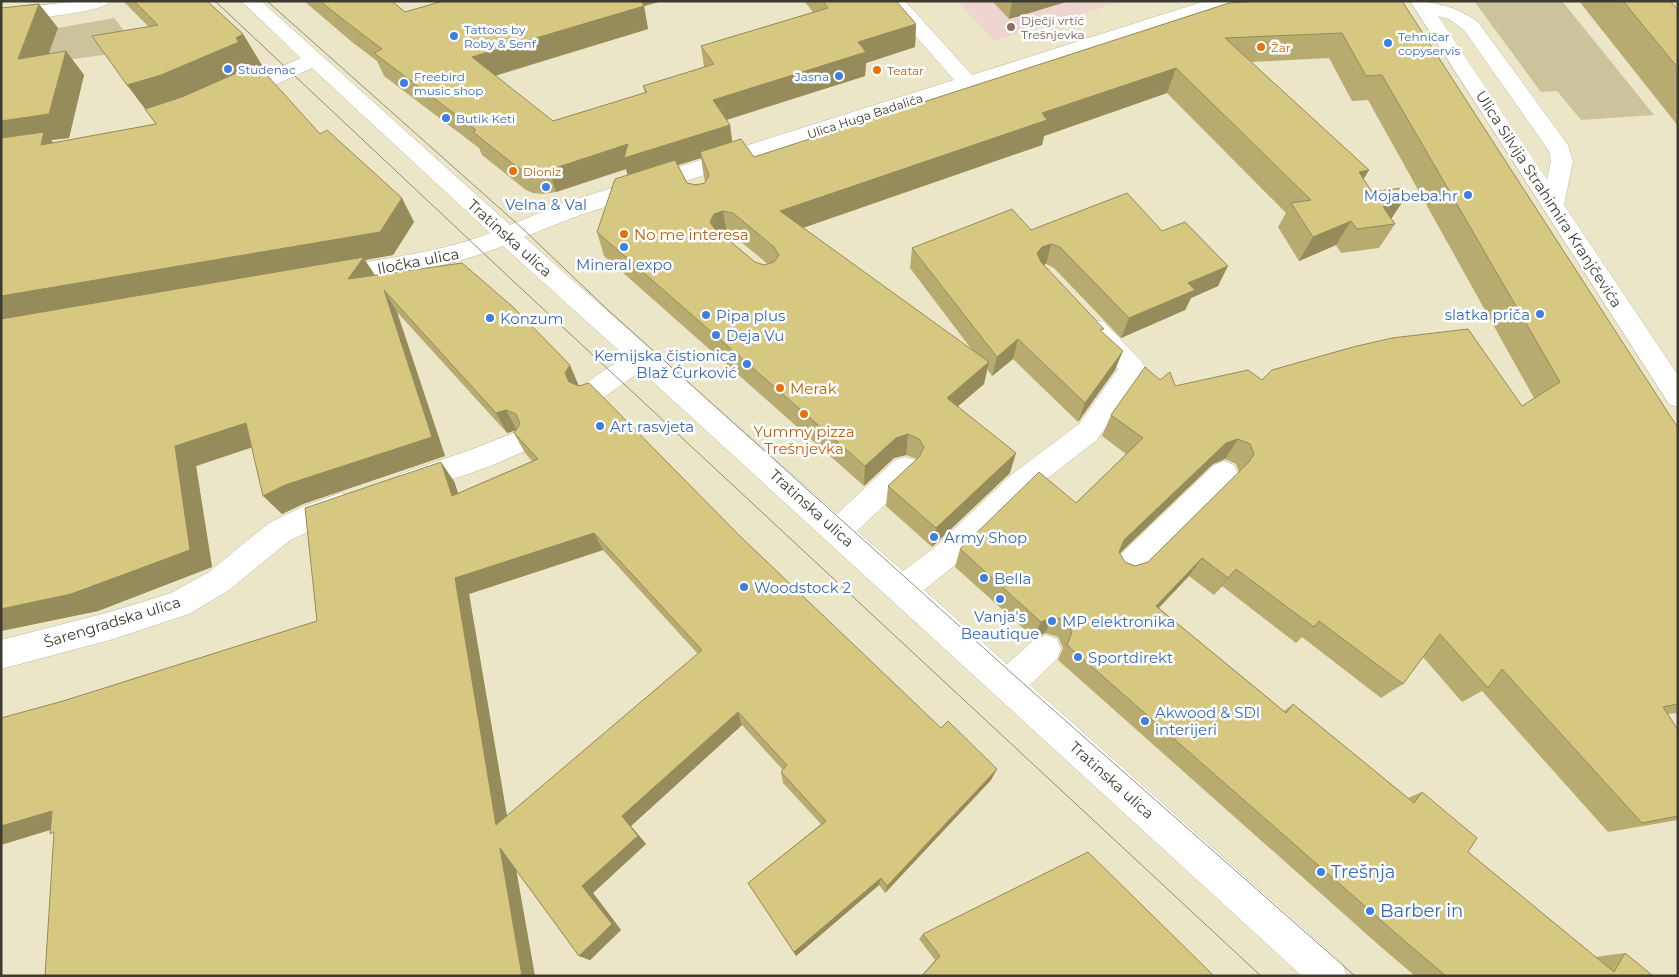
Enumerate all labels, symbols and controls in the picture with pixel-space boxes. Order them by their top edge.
place label: Dječji vrtić Trešnjevka [1021,13,1085,42]
marker: Dječji vrtić Trešnjevka [1005,21,1017,33]
place label: Tattoos by Roby & Senf [464,22,537,51]
place label: Tehničar copyservis [1398,29,1460,58]
marker: Tattoos by Roby & Senf [448,30,460,42]
marker: Tehničar copyservis [1382,37,1394,49]
place label: Žar [1271,40,1291,55]
marker: Žar [1255,41,1267,53]
place label: Studenac [238,62,296,77]
marker: Studenac [222,63,234,75]
place label: Teatar [887,63,924,78]
marker: Teatar [871,64,883,76]
place label: Freebird music shop [414,69,483,98]
place label: Jasna [794,69,829,84]
marker: Jasna [833,70,845,82]
marker: Freebird music shop [398,77,410,89]
street label: Ulica Silvija Strahimira Kranjčevića [1472,87,1626,311]
street label: Ulica Huga Badalića [805,90,925,142]
place label: Butik Keti [456,111,515,126]
marker: Butik Keti [440,112,452,124]
place label: Dioniz [523,164,561,179]
marker: Dioniz [507,165,519,177]
marker: Velna & Val [540,181,552,193]
place label: Mojabeba.hr [1364,186,1458,205]
marker: Mojabeba.hr [1462,189,1474,201]
street label: Tratinska ulica [464,195,556,281]
place label: Velna & Val [505,195,587,214]
place label: No me interesa [634,225,749,244]
marker: No me interesa [618,228,630,240]
marker: Mineral expo [618,241,630,253]
street label: Iločka ulica [375,244,461,278]
place label: Mineral expo [576,255,672,274]
place label: slatka priča [1445,305,1530,324]
place label: Pipa plus [716,306,785,325]
marker: slatka priča [1534,308,1546,320]
place label: Konzum [500,309,564,328]
marker: Pipa plus [700,309,712,321]
marker: Konzum [484,312,496,324]
place label: Deja Vu [726,326,784,345]
marker: Deja Vu [710,329,722,341]
place label: Kemijska čistionica Blaž Ćurković [594,346,737,382]
marker: Kemijska čistionica Blaž Ćurković [741,358,753,370]
place label: Merak [790,379,837,398]
marker: Merak [774,382,786,394]
marker: Yummy pizza Trešnjevka [798,408,810,420]
place label: Art rasvjeta [610,417,694,436]
marker: Art rasvjeta [594,420,606,432]
place label: Yummy pizza Trešnjevka [753,422,855,458]
street label: Tratinska ulica [766,465,858,551]
place label: Army Shop [944,528,1027,547]
marker: Army Shop [928,531,940,543]
place label: Bella [994,569,1031,588]
marker: Bella [978,572,990,584]
place label: Woodstock 2 [754,578,851,597]
marker: Woodstock 2 [738,581,750,593]
street label: Šarengradska ulica [41,592,183,652]
marker: Vanja's Beautique [994,593,1006,605]
place label: Vanja's Beautique [961,607,1039,643]
place label: MP elektronika [1062,612,1175,631]
marker: MP elektronika [1046,615,1058,627]
place label: Sportdirekt [1088,648,1173,667]
marker: Sportdirekt [1072,651,1084,663]
place label: Akwood & SDI interijeri [1155,703,1260,739]
marker: Akwood & SDI interijeri [1139,715,1151,727]
street label: Tratinska ulica [1066,737,1158,823]
place label: Trešnja [1331,861,1395,883]
marker: Trešnja [1315,866,1327,878]
place label: Barber in [1380,900,1463,922]
marker: Barber in [1364,905,1376,917]

